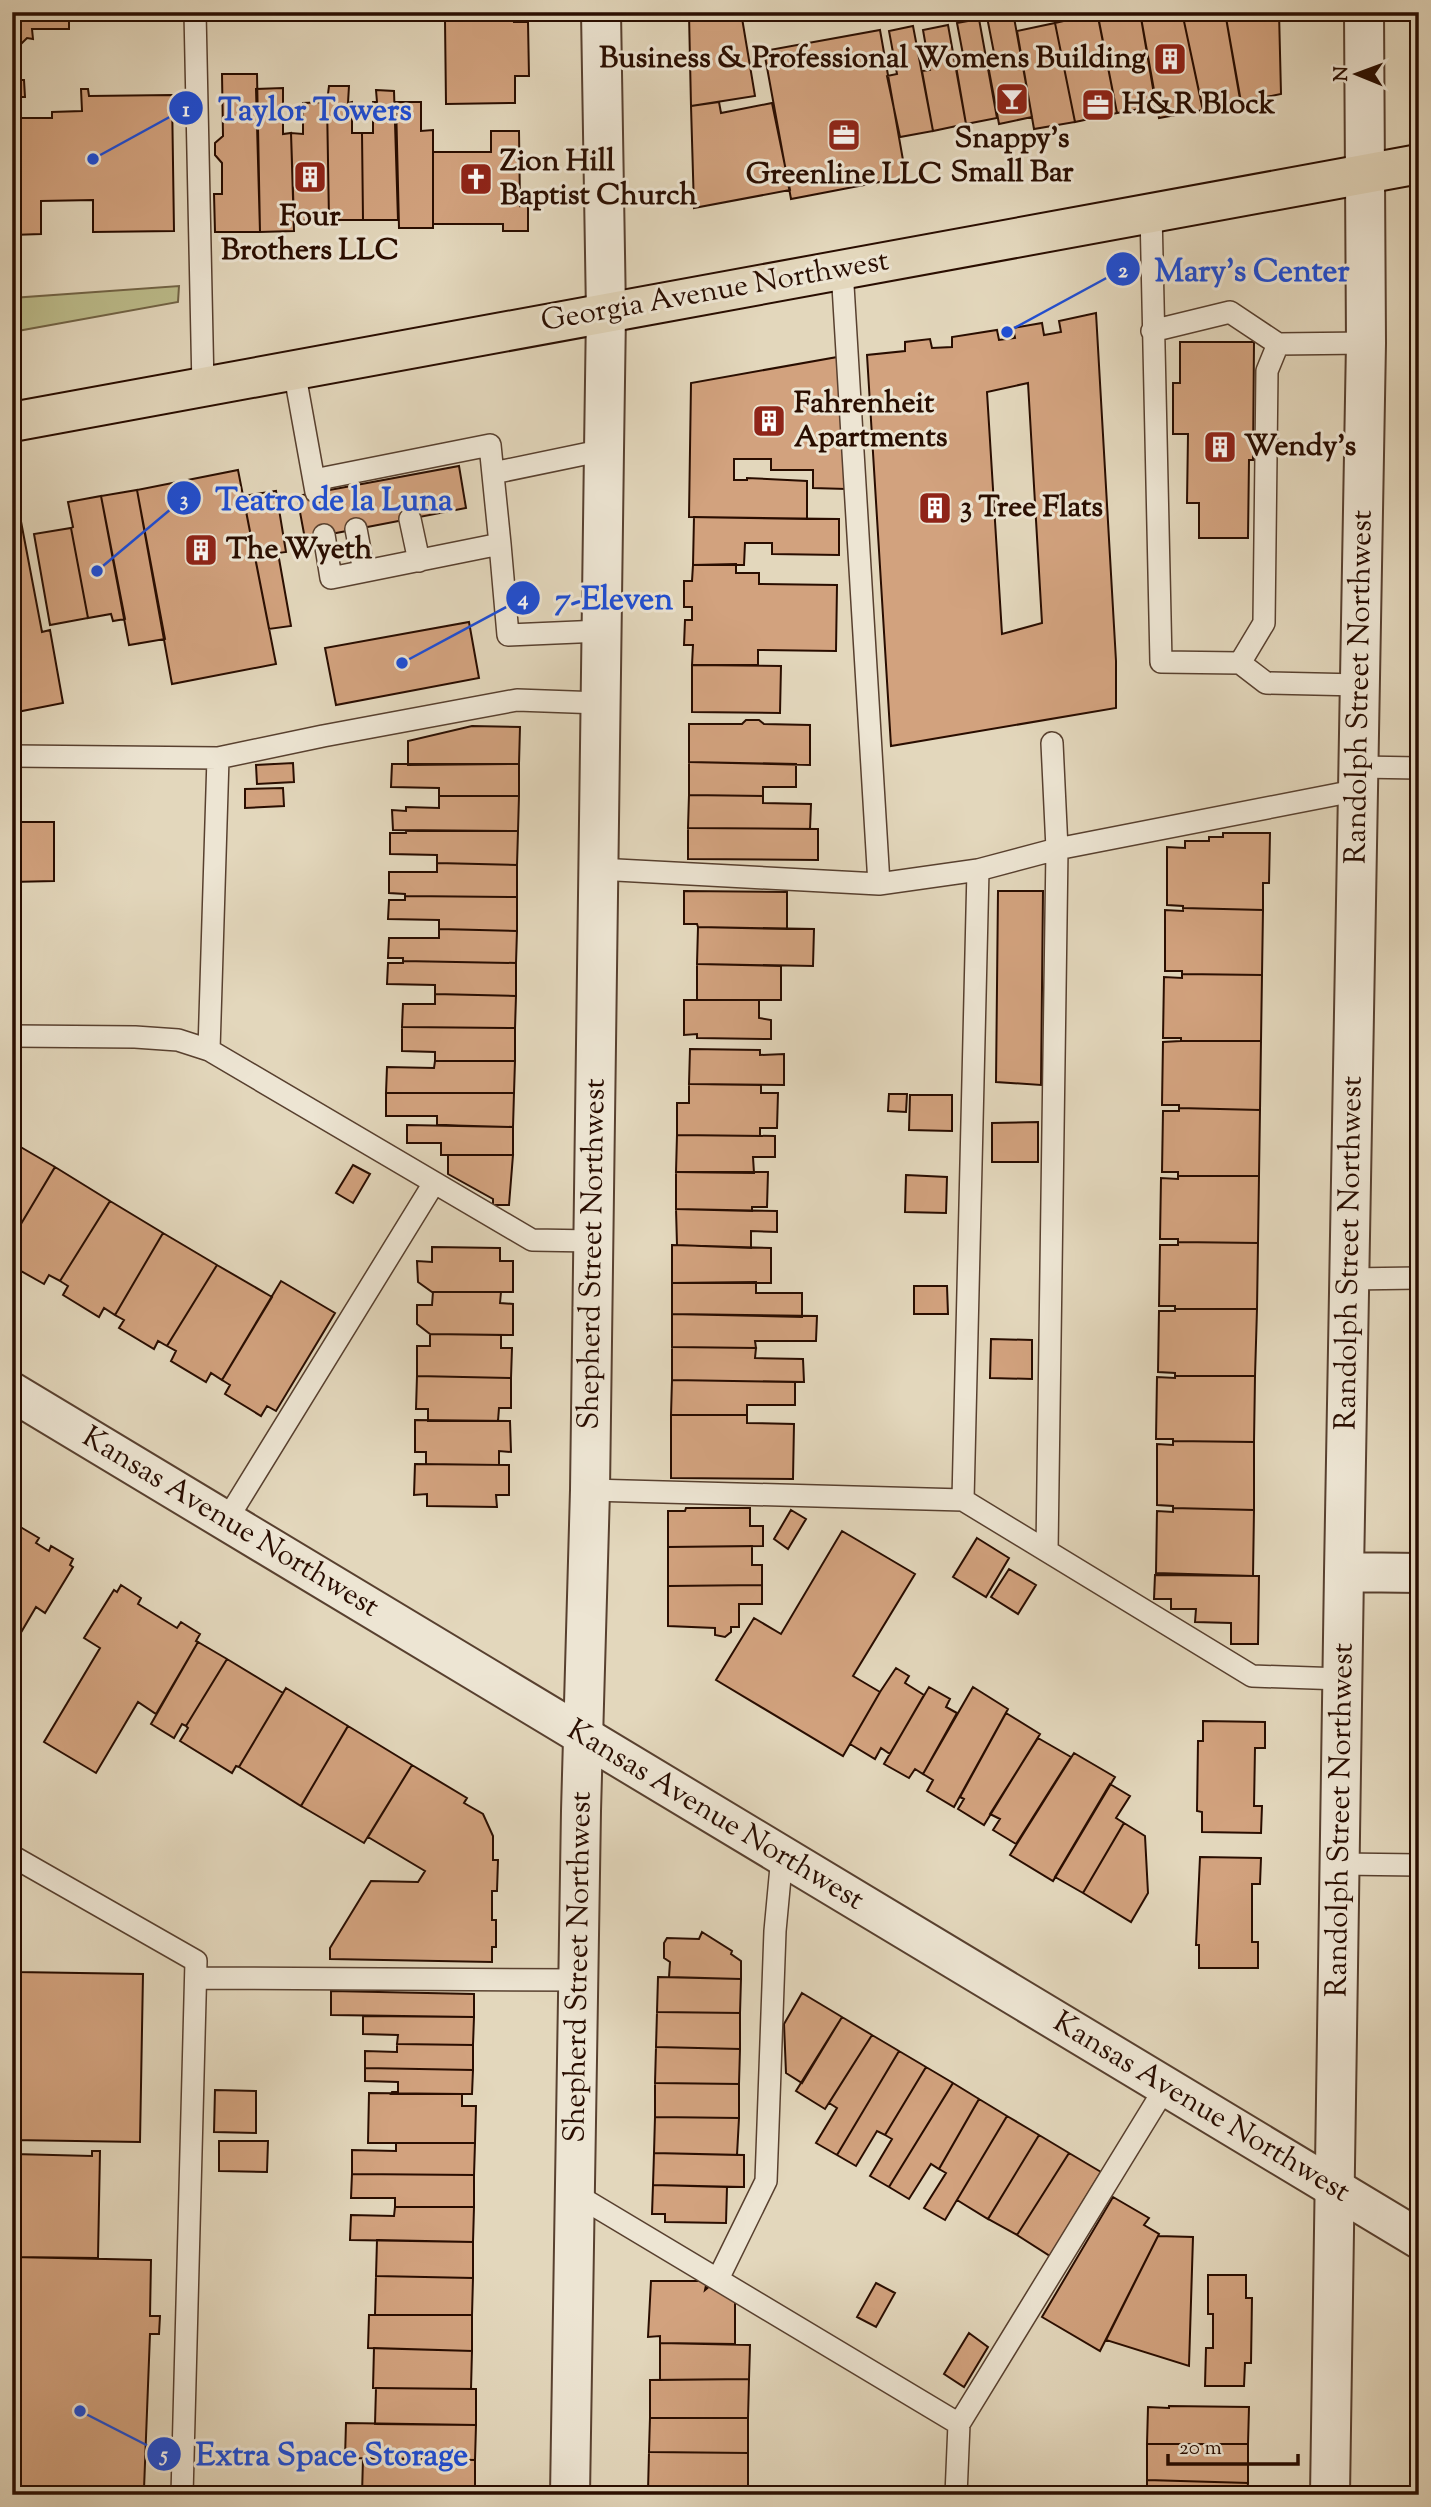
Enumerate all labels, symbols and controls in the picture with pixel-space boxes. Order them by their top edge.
place label: Business & Professional Womens Building [599,38,1146,81]
north arrow [1322,38,1392,108]
building icon: Business & Professional Womens Building [1151,40,1189,78]
text: N [1329,66,1356,82]
bar icon: Snappy's Small Bar [993,80,1031,118]
callout: Taylor Towers [169,82,425,135]
place label: H&R Block [1122,84,1276,127]
office icon: H&R Block [1079,86,1117,124]
text: Taylor Towers [218,89,412,135]
text: 1 [182,96,190,126]
office icon: Greenline LLC [825,116,863,154]
place label: Snappy's Small Bar [950,118,1074,195]
place label: Zion Hill Baptist Church [500,141,698,218]
place label: Greenline LLC [746,154,942,197]
building icon: Four Brothers LLC [291,158,329,196]
church icon: Zion Hill Baptist Church [457,160,495,198]
place label: Four Brothers LLC [221,196,399,273]
street label: Georgia Avenue Northwest [538,240,892,344]
callout: Mary's Center [1106,243,1364,296]
text: Mary's Center [1155,250,1350,296]
text: 2 [1118,257,1128,287]
place label: Fahrenheit Apartments [794,383,948,460]
building icon: Fahrenheit Apartments [750,402,788,440]
place label: Wendy's [1244,426,1356,469]
building icon: Wendy's [1201,428,1239,466]
callout: Teatro de la Luna [167,472,467,525]
text: Teatro de la Luna [215,479,453,525]
text: 3 [180,486,188,516]
place label: 3 Tree Flats [960,487,1103,530]
building icon: 3 Tree Flats [916,489,954,527]
street label: Randolph Street Northwest [1335,509,1385,865]
place label: The Wyeth [226,529,373,572]
building icon: The Wyeth [182,531,220,569]
callout: 7-Eleven [506,571,687,624]
text: 7-Eleven [555,578,673,624]
text: 4 [517,585,529,615]
street label: Randolph Street Northwest [1325,1075,1375,1431]
street label: Shepherd Street Northwest [568,1078,618,1430]
street label: Kansas Avenue Northwest [73,1417,387,1629]
street label: Randolph Street Northwest [1316,1642,1366,1998]
street label: Kansas Avenue Northwest [558,1710,872,1922]
street label: Shepherd Street Northwest [554,1791,604,2143]
street label: Kansas Avenue Northwest [1044,2002,1358,2214]
scale bar [1168,2423,1298,2467]
callout: Extra Space Storage [146,2427,482,2480]
text: Extra Space Storage [196,2434,468,2480]
text: 20 m [1179,2434,1222,2464]
text: 5 [158,2441,168,2471]

